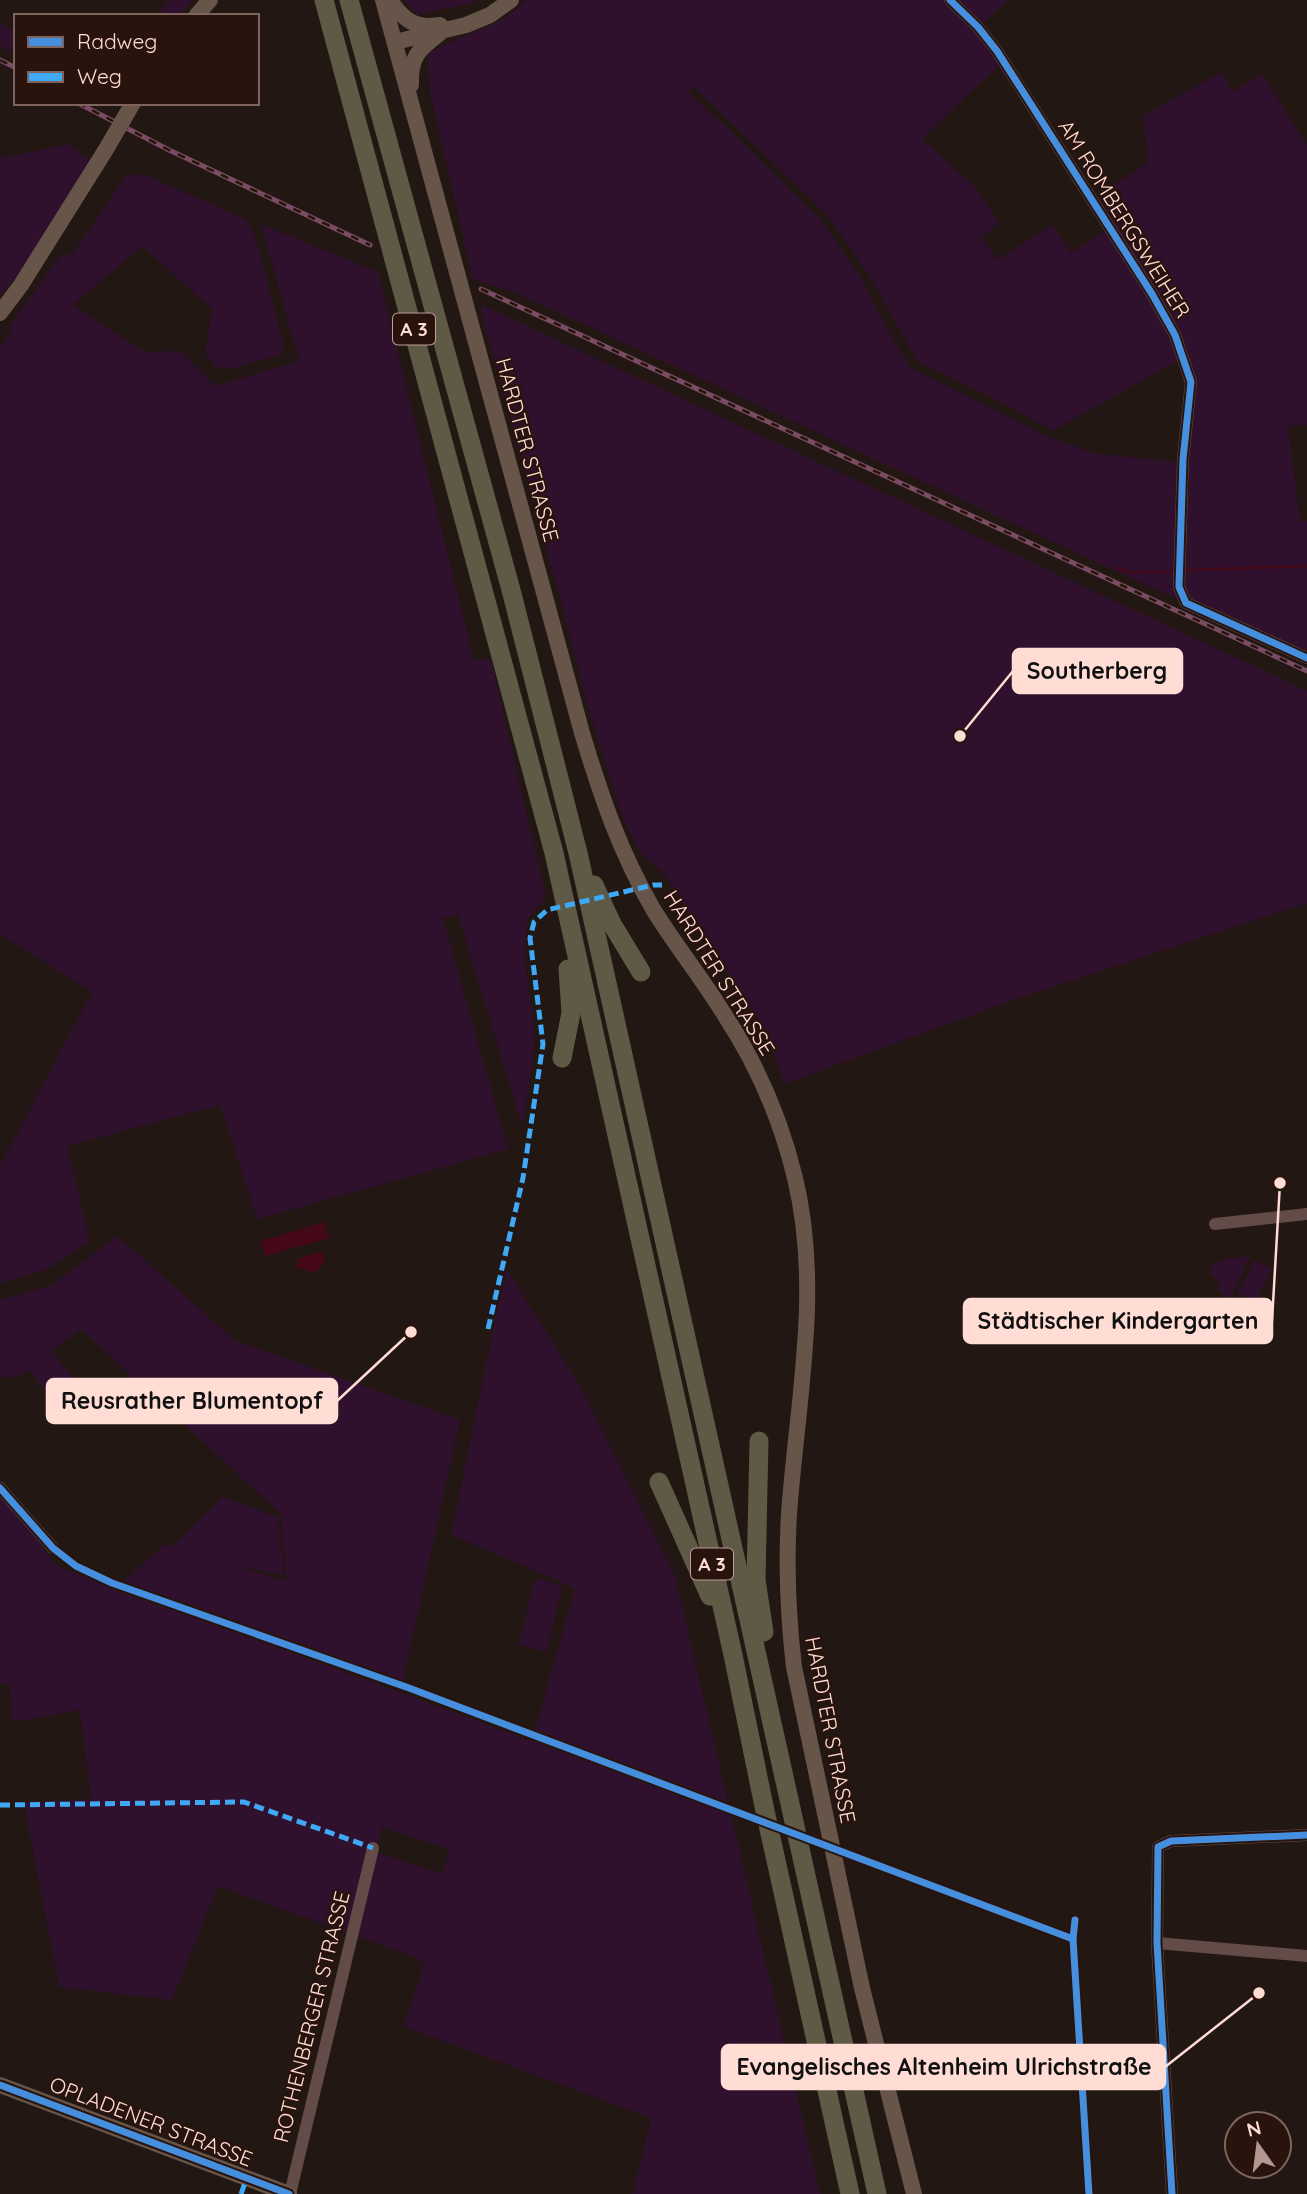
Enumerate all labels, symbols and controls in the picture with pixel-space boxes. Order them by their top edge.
legend [14,14,259,105]
text: Radweg [77,28,157,54]
text: Weg [77,63,122,89]
street label: AM ROMBERGSWEIHER [1053,115,1196,322]
road number: A 3 [393,314,435,344]
street label: HARDTER STRASSE [491,355,565,545]
callout: Southerberg [1013,649,1182,693]
text: Southerberg [1027,656,1167,685]
street label: HARDTER STRASSE [659,885,781,1060]
callout: Städtischer Kindergarten [964,1299,1272,1343]
text: Städtischer Kindergarten [978,1306,1258,1335]
callout: Reusrather Blumentopf [47,1379,337,1423]
text: Reusrather Blumentopf [61,1386,323,1415]
road number: A 3 [691,1548,733,1580]
street label: HARDTER STRASSE [800,1634,862,1825]
street label: ROTHENBERGER STRASSE [267,1888,355,2145]
callout: Evangelisches Altenheim Ulrichstraße [722,2045,1165,2089]
text: Evangelisches Altenheim Ulrichstraße [736,2052,1152,2081]
street label: OPLADENER STRASSE [46,2070,256,2172]
north arrow [1223,2110,1293,2180]
text: N [1244,2115,1264,2142]

